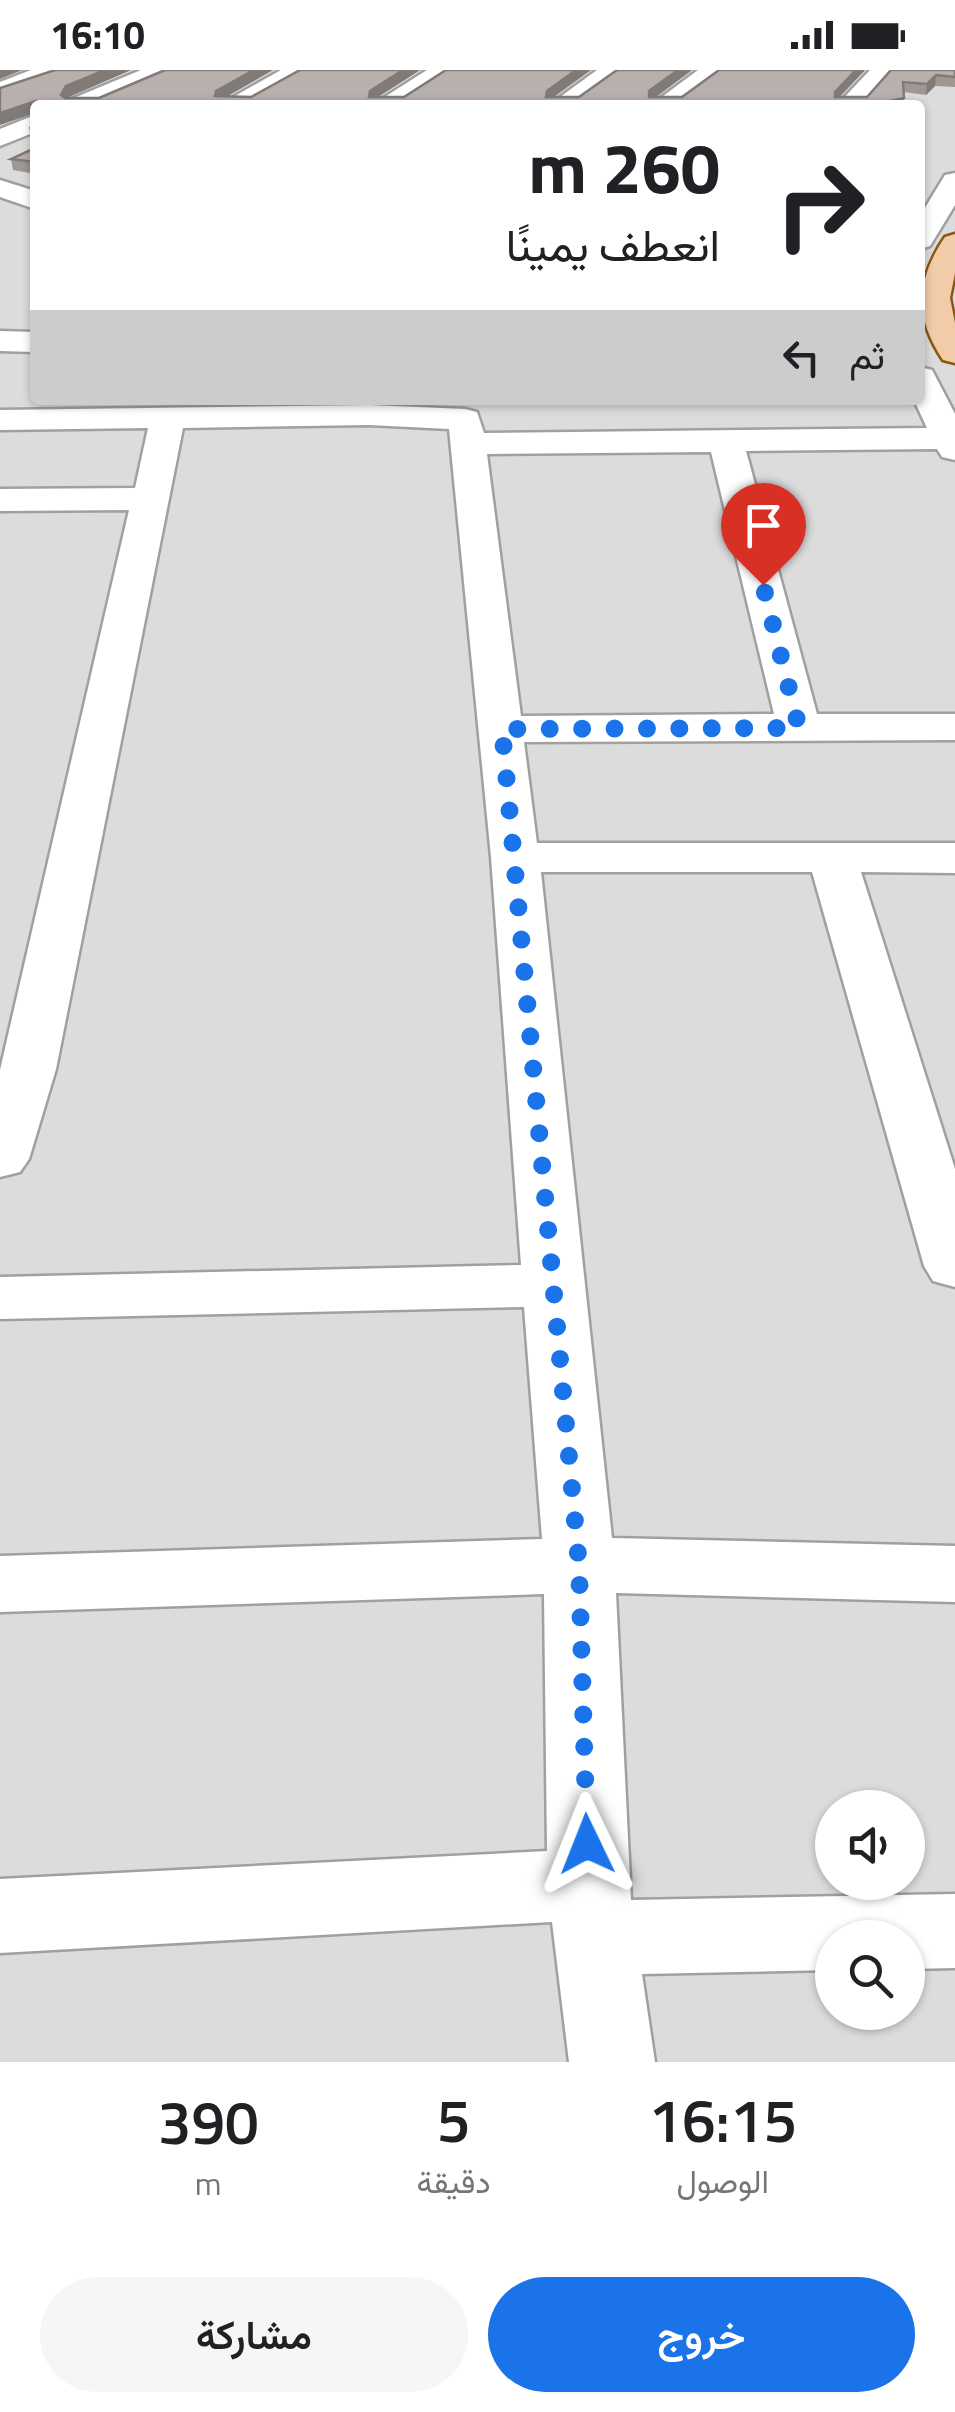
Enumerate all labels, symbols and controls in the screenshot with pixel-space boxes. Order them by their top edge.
text: 16:10 [50,6,145,64]
text: 260 m [528,114,720,220]
icon: right [755,140,885,270]
text: انعطف يمينًا [506,210,720,278]
text: ثم [849,326,885,384]
icon: left [774,330,829,385]
pin [721,483,806,586]
icon: arrive [736,498,791,553]
map controls [815,1790,925,2030]
button: sound [815,1790,925,1900]
position arrow [535,1792,639,1896]
button: search [815,1920,925,2030]
text: 5 [437,2074,470,2165]
text: 16:15 [648,2074,797,2165]
text: 390 [158,2076,259,2167]
text: دقيقة [417,2157,491,2205]
text: الوصول [677,2157,769,2205]
text: m [195,2159,222,2207]
button: مشاركة [40,2277,468,2392]
button: خروج [488,2277,915,2392]

